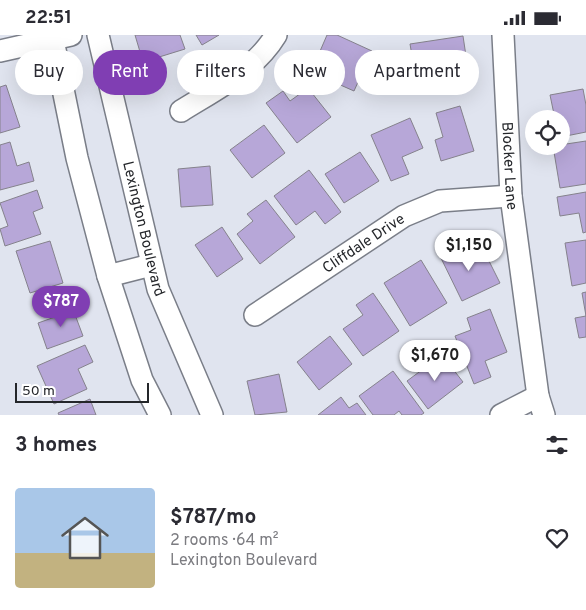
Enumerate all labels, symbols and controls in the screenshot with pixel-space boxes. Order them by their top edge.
text: 22:51 [25,6,72,30]
chip: Buy [15,50,83,95]
chip: Rent [93,50,167,95]
chip: Filters [177,50,264,95]
chip: New [274,50,345,95]
chip: Apartment [355,50,479,95]
map controls [525,110,570,155]
button: locate [525,110,570,155]
street label: Blocker Lane [496,121,521,211]
street label: Lexington Boulevard [117,159,168,300]
street label: Cliffdale Drive [319,210,409,279]
pin: $1,150 [428,229,510,272]
text: $1,150 [446,236,492,256]
pin: $787 [31,285,91,328]
text: $787 [43,292,79,312]
pin: $1,670 [394,339,476,382]
text: $1,670 [410,346,460,366]
scale bar [15,380,149,403]
text: 50 m [22,383,55,400]
icon: filters [543,431,571,459]
text: 3 homes [15,432,97,459]
text: $787/mo [170,504,256,531]
icon: home [55,508,115,568]
icon: heart [543,524,571,552]
text: 2 rooms · 64 m² [170,531,279,551]
text: Lexington Boulevard [170,551,318,571]

